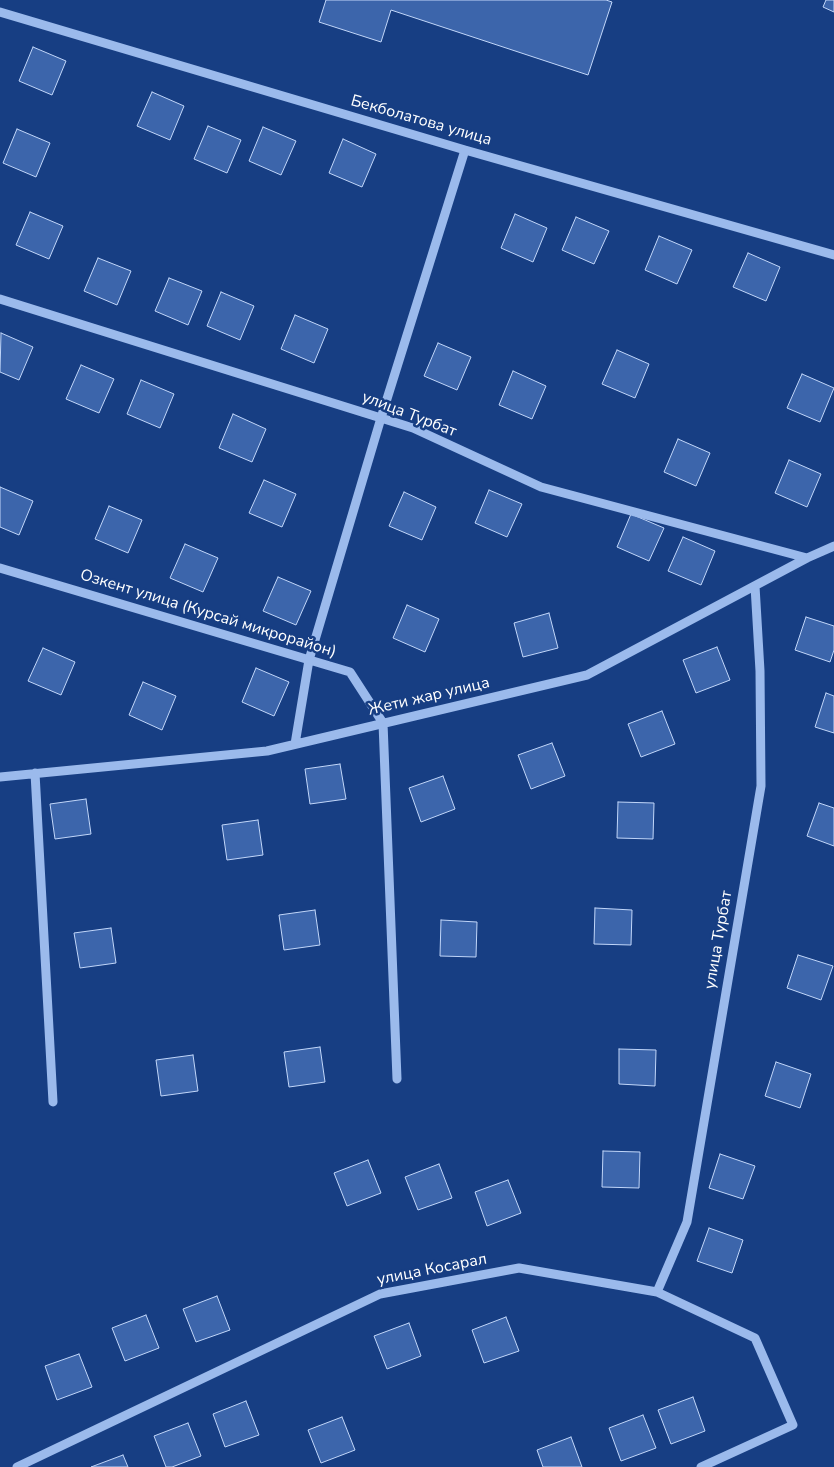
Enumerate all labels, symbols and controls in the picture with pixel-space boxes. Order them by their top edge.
street label: Бекболатова улица [348,92,494,150]
street label: улица Турбат [359,388,459,442]
street label: Озкент улица (Курсай микрорайон) [78,566,338,662]
street label: Жети жар улица [366,674,492,720]
street label: улица Турбат [701,889,737,991]
street label: улица Косарал [375,1250,489,1290]

